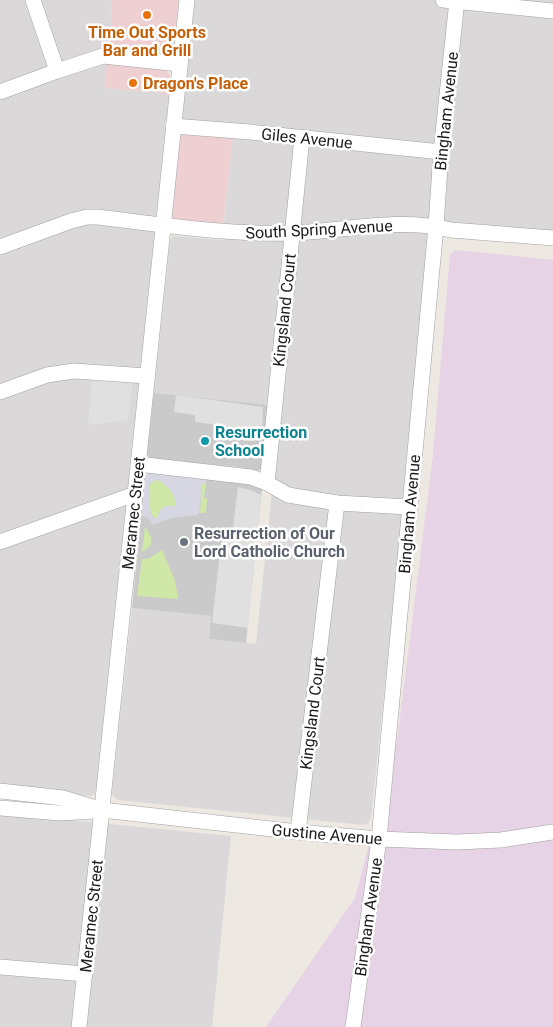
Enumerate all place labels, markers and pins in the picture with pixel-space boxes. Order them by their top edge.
marker: Time Out Sports Bar and Grill [141,9,153,21]
place label: Time Out Sports Bar and Grill [88,23,206,60]
place label: Dragon's Place [143,74,249,93]
marker: Dragon's Place [127,77,139,89]
place label: Resurrection School [215,423,307,460]
marker: Resurrection School [199,435,211,447]
place label: Resurrection of Our Lord Catholic Church [194,524,345,561]
marker: Resurrection of Our Lord Catholic Church [178,536,190,548]

